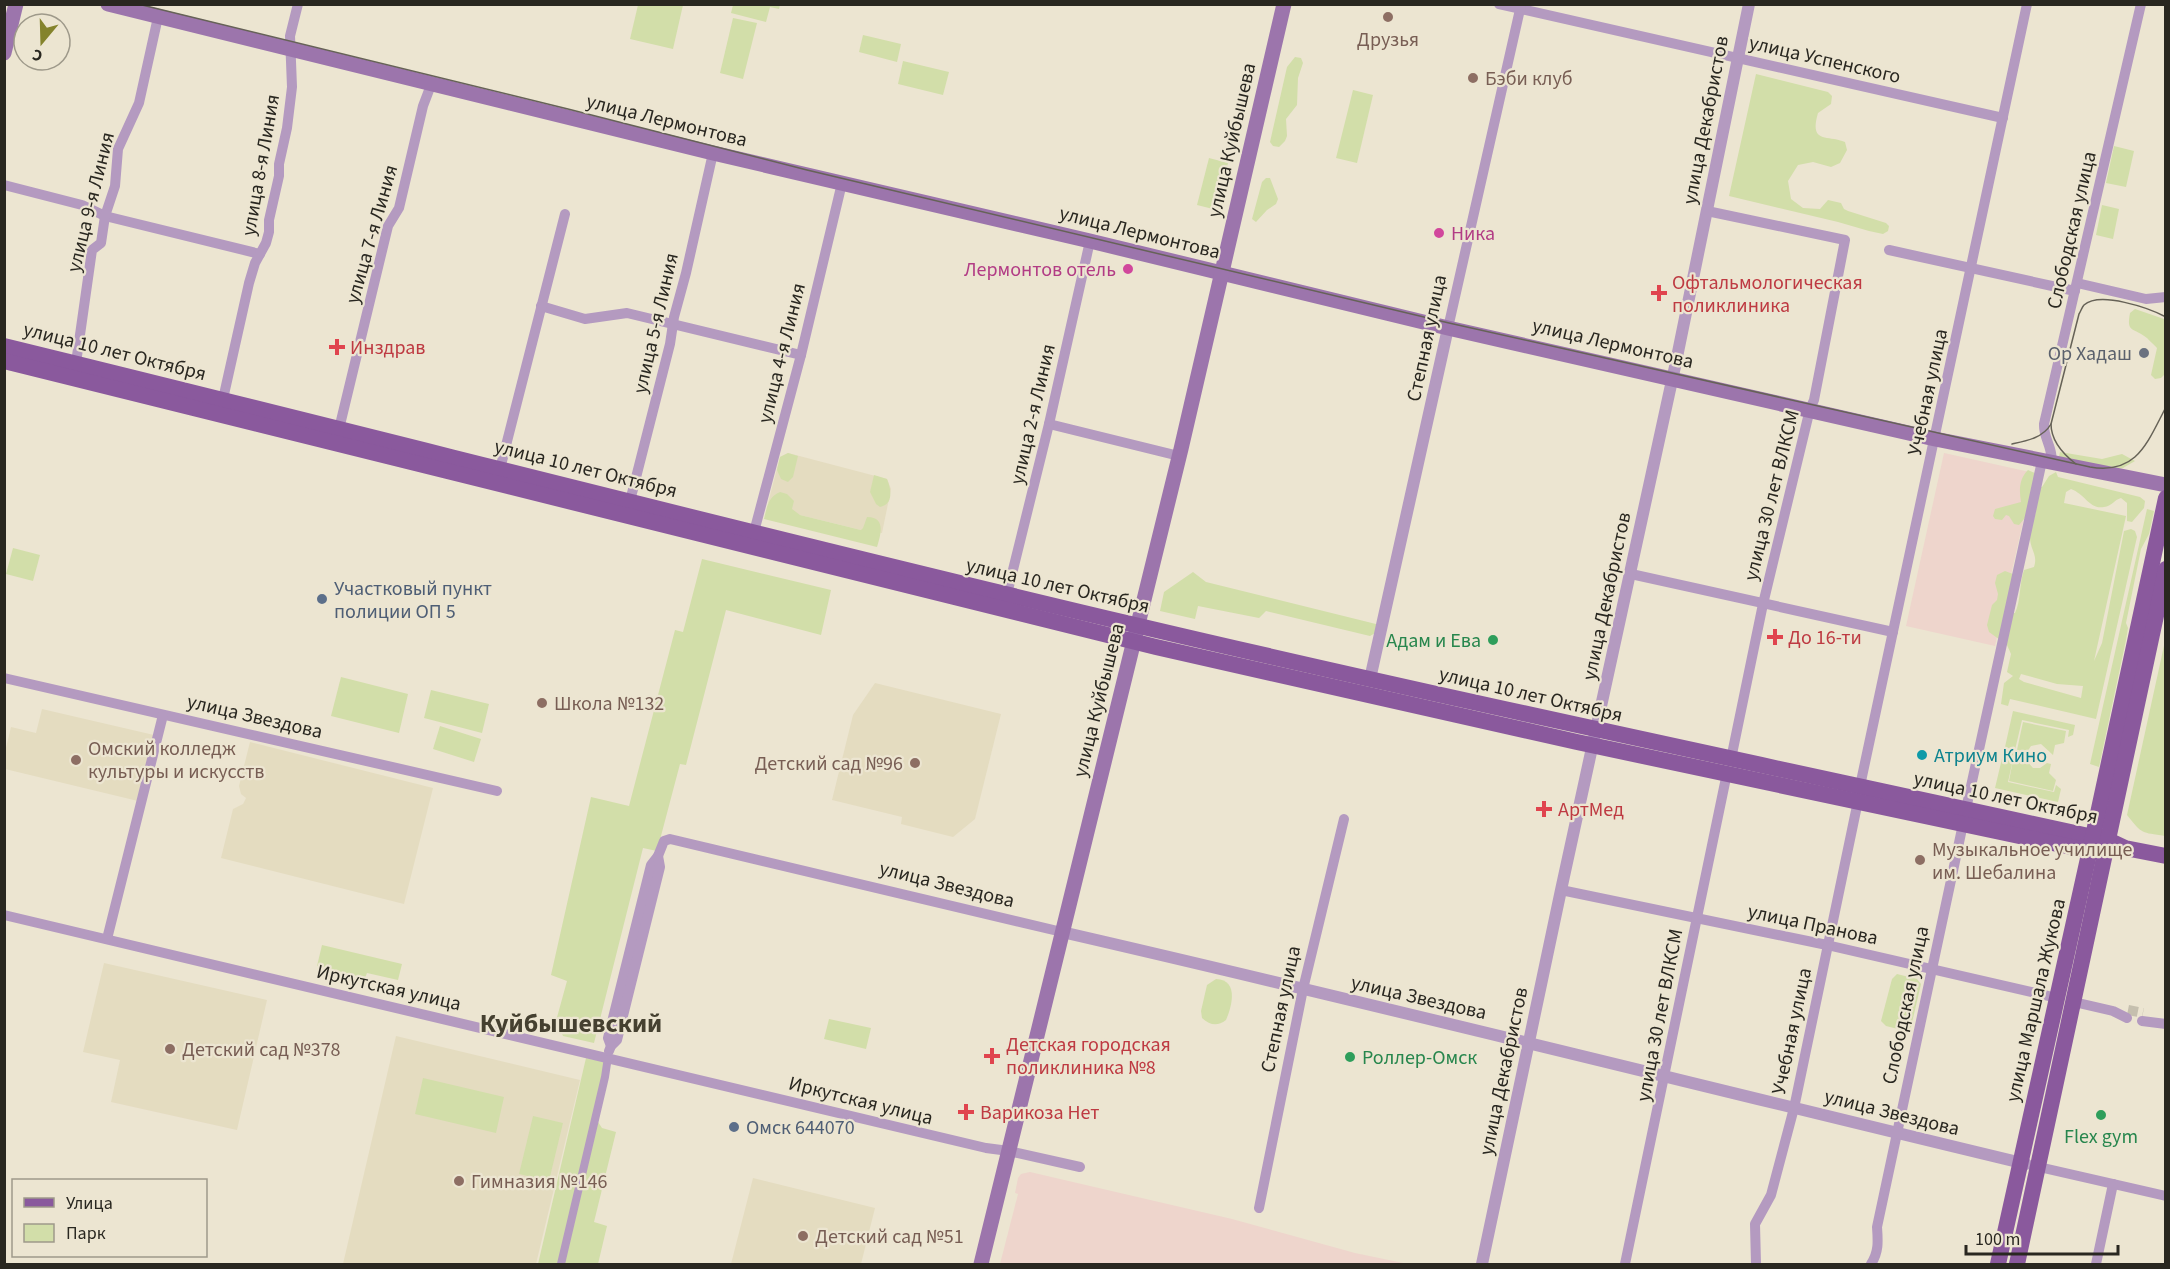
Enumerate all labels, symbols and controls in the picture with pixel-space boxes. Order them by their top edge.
marker: Друзья [1381,10,1395,24]
north arrow [12,12,72,72]
place label: Друзья [1357,26,1419,54]
street label: улица Успенского [1746,29,1903,91]
street label: улица Декабристов [1676,34,1736,207]
text: С [29,43,45,67]
street label: улица Куйбышева [1201,60,1263,220]
place label: Бэби клуб [1485,65,1573,93]
marker: Бэби клуб [1466,71,1480,85]
street label: улица Лермонтова [583,87,750,154]
street label: улица 8-я Линия [235,92,287,238]
street label: улица 9-я Линия [60,129,122,275]
street label: Слободская улица [2040,149,2104,312]
street label: улица 7-я Линия [339,161,405,307]
street label: улица Лермонтова [1056,199,1223,266]
place label: Ника [1451,220,1495,248]
marker: Ника [1432,226,1446,240]
street label: улица 5-я Линия [626,250,686,396]
place label: Лермонтов отель [964,256,1116,284]
marker: Лермонтов отель [1121,262,1135,276]
place label: Офтальмологическая поликлиника [1672,269,1863,320]
street label: Степная улица [1400,272,1454,404]
street label: улица 4-я Линия [751,280,813,426]
marker: Офтальмологическая поликлиника [1650,284,1668,302]
street label: улица Лермонтова [1529,312,1696,376]
street label: улица 10 лет Октября [20,316,209,388]
street label: Учебная улица [1901,326,1955,458]
place label: Инздрав [350,334,425,362]
marker: Инздрав [328,338,346,356]
place label: Ор Хадаш [2048,340,2132,368]
street label: улица 2-я Линия [1003,341,1063,487]
marker: Ор Хадаш [2137,346,2151,360]
street label: улица 30 лет ВЛКСМ [1737,407,1807,584]
street label: улица 10 лет Октября [491,433,680,505]
street label: улица Декабристов [1575,510,1638,683]
street label: улица 10 лет Октября [963,551,1152,621]
place label: Участковый пункт полиции ОП 5 [334,575,492,626]
marker: Участковый пункт полиции ОП 5 [315,592,329,606]
street label: улица Куйбышева [1066,620,1132,780]
place label: До 16-ти [1788,624,1862,652]
place label: Адам и Ева [1386,627,1481,655]
marker: До 16-ти [1766,628,1784,646]
marker: Адам и Ева [1486,633,1500,647]
street label: улица 10 лет Октября [1436,660,1625,730]
street label: улица Звездова [184,688,325,746]
place label: Школа №132 [554,690,664,718]
marker: Школа №132 [535,696,549,710]
place label: Омский колледж культуры и искусств [88,735,265,786]
place label: Атриум Кино [1934,742,2047,770]
marker: Атриум Кино [1915,748,1929,762]
place label: Детский сад №96 [754,750,903,778]
marker: Омский колледж культуры и искусств [69,753,83,767]
marker: Детский сад №96 [908,756,922,770]
street label: улица 10 лет Октября [1911,765,2100,831]
place label: АртМед [1558,796,1624,824]
marker: АртМед [1535,800,1553,818]
place label: Музыкальное училище им. Шебалина [1932,836,2132,887]
marker: Музыкальное училище им. Шебалина [1913,853,1927,867]
street label: улица Звездова [876,855,1017,915]
street label: улица Маршала Жукова [1999,896,2073,1105]
street label: улица Пранова [1745,898,1881,952]
street label: Слободская улица [1876,924,1936,1087]
street label: улица 30 лет ВЛКСМ [1629,926,1690,1104]
street label: Степная улица [1254,943,1308,1075]
street label: Иркутская улица [314,958,464,1018]
street label: Учебная улица [1765,965,1819,1097]
street label: улица Звездова [1348,969,1489,1027]
street label: улица Декабристов [1472,985,1535,1158]
district label: Куйбышевский [480,1005,662,1042]
place label: Детская городская поликлиника №8 [1006,1031,1171,1082]
place label: Детский сад №378 [182,1036,341,1064]
marker: Детский сад №378 [163,1042,177,1056]
place label: Роллер-Омск [1362,1044,1477,1072]
marker: Детская городская поликлиника №8 [983,1047,1001,1065]
marker: Роллер-Омск [1343,1050,1357,1064]
street label: Иркутская улица [786,1070,936,1132]
street label: улица Звездова [1821,1083,1962,1143]
place label: Варикоза Нет [980,1099,1099,1127]
marker: Варикоза Нет [957,1103,975,1121]
marker: Flex gym [2094,1108,2108,1122]
place label: Омск 644070 [746,1114,855,1142]
marker: Омск 644070 [727,1120,741,1134]
place label: Flex gym [2064,1123,2138,1151]
place label: Гимназия №146 [471,1168,608,1196]
marker: Гимназия №146 [452,1174,466,1188]
legend [12,1179,207,1257]
text: Улица [66,1191,113,1216]
scale bar [1966,1218,2118,1256]
text: Парк [66,1221,106,1246]
place label: Детский сад №51 [815,1223,964,1251]
text: 100 m [1975,1227,2020,1252]
marker: Детский сад №51 [796,1229,810,1243]

